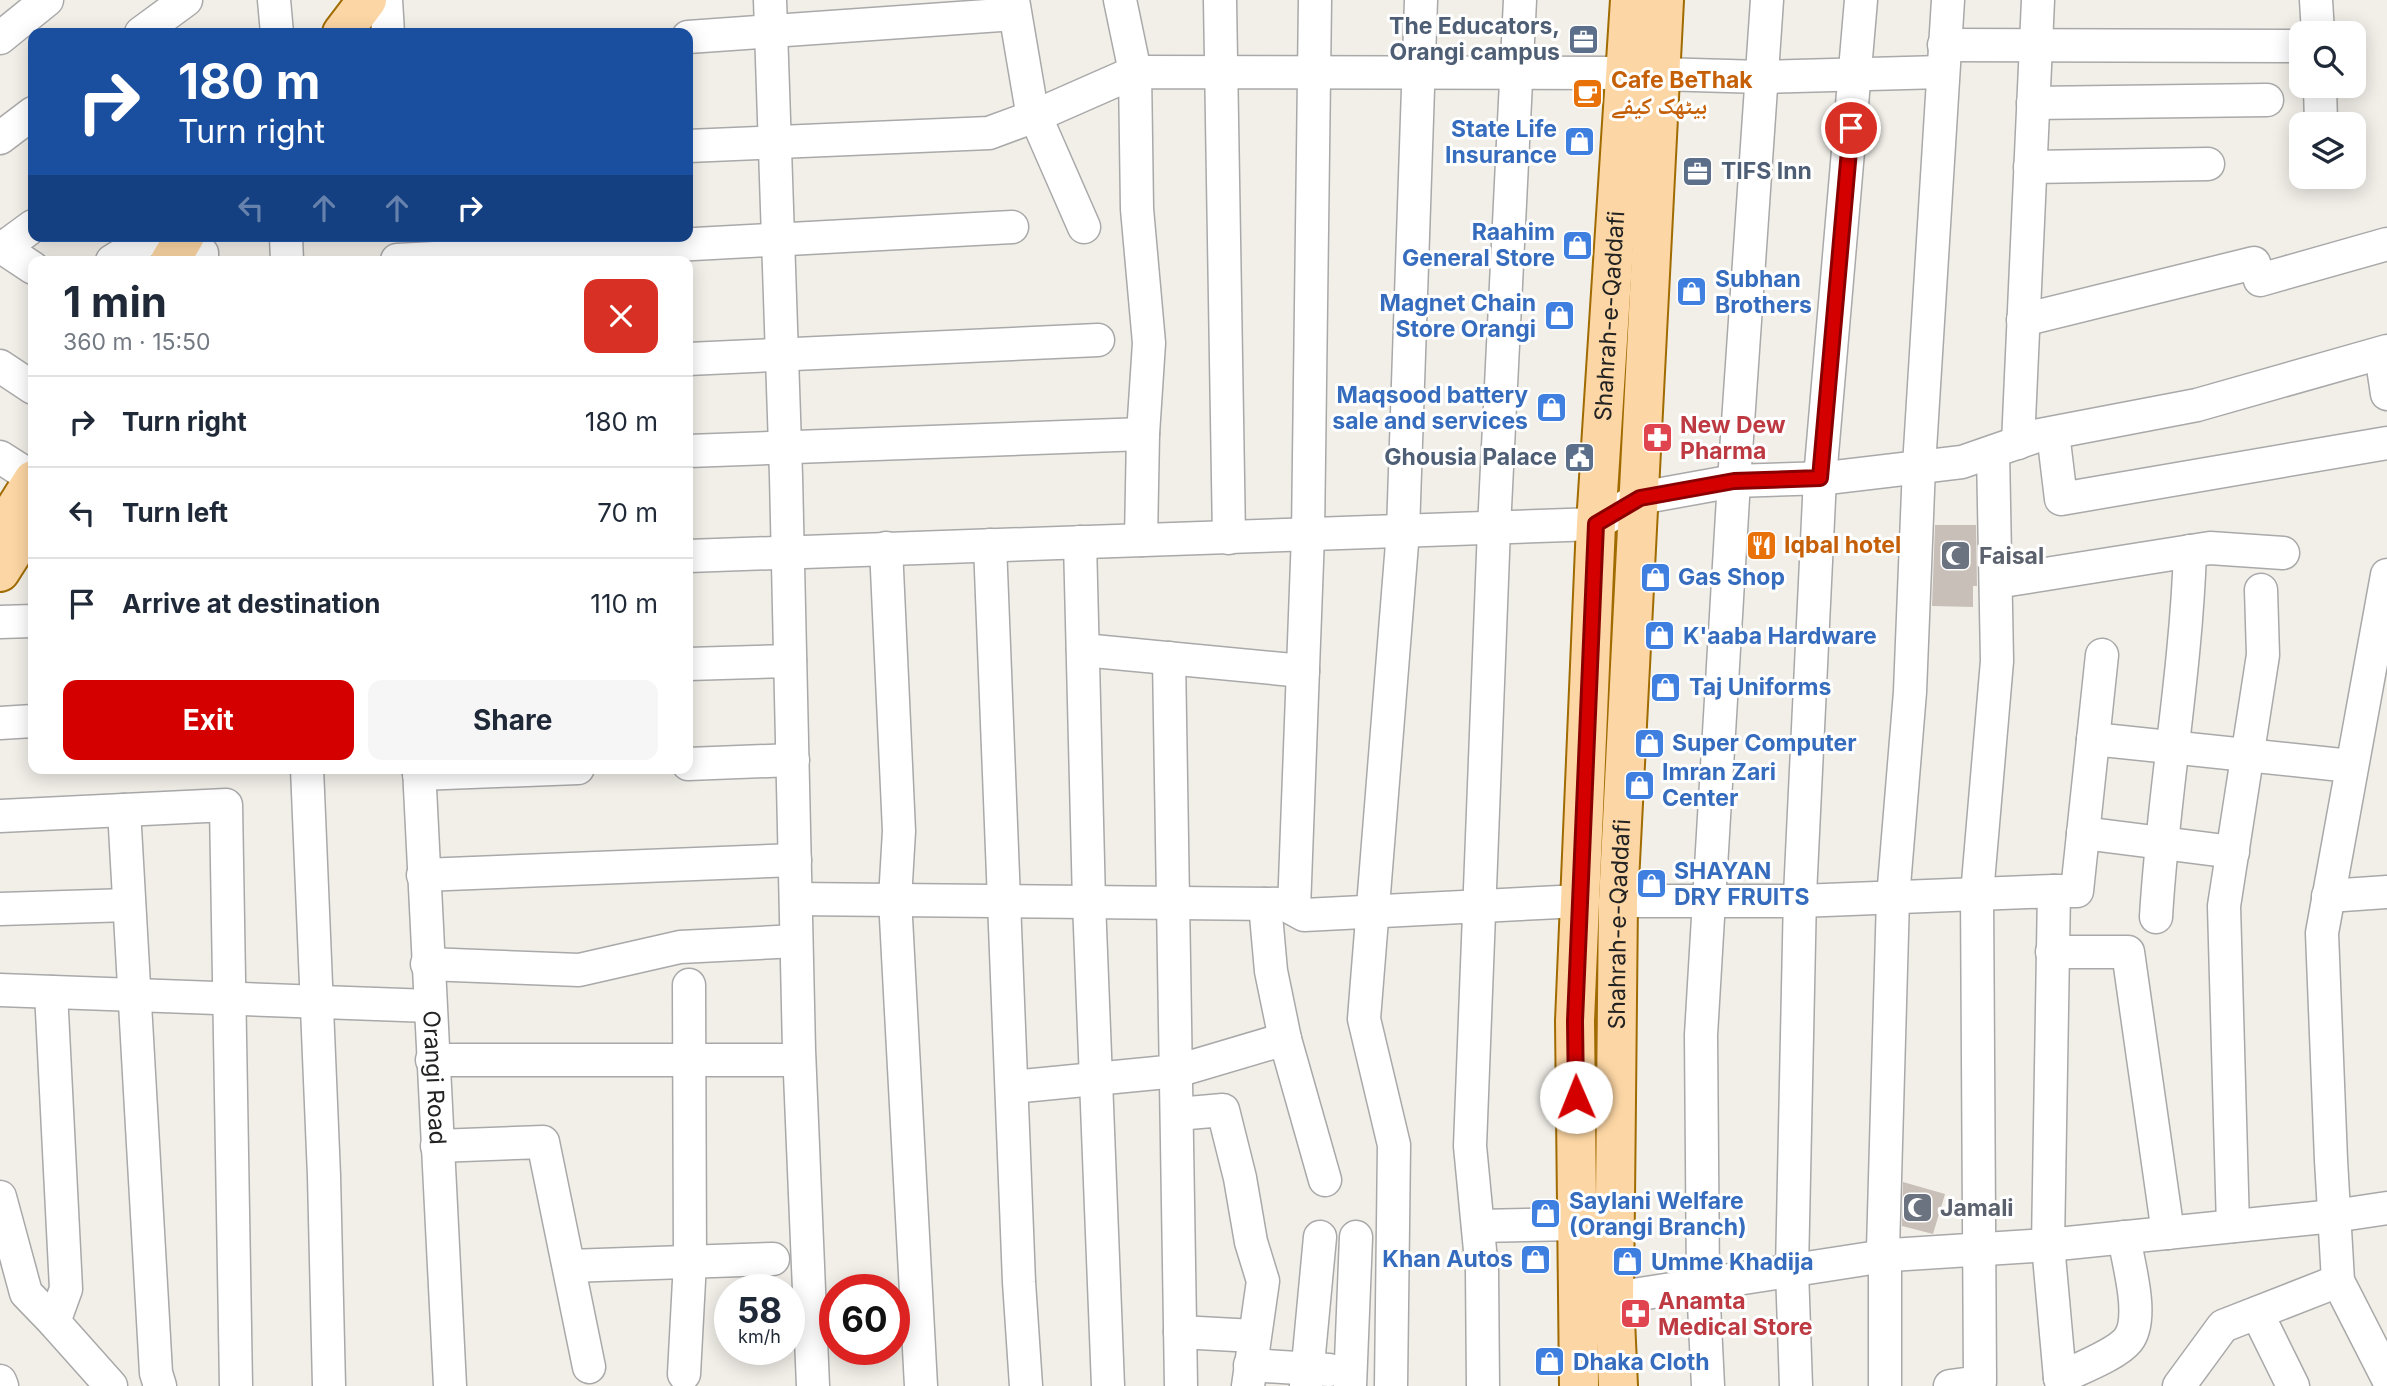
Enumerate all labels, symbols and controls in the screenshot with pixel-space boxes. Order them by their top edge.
place label: The Educators, Orangi campus [1389,12,1560,66]
map controls [2289,21,2366,189]
button: search [2289,21,2366,98]
office icon: The Educators, Orangi campus [1566,22,1600,56]
text: 180 m [178,52,320,111]
icon: right [63,56,154,147]
place label: Cafe BeThak بیٹھک کیفے [1611,66,1753,120]
cafe icon: Cafe BeThak بیٹھک کیفے [1571,76,1605,110]
pin [1821,98,1881,158]
icon: arrive [1832,109,1870,147]
text: Turn right [178,112,325,151]
button: layers [2289,112,2366,189]
place label: State Life Insurance [1445,115,1557,169]
shop icon: State Life Insurance [1563,125,1597,159]
office icon: TIFS Inn [1681,154,1715,188]
place label: TIFS Inn [1721,157,1812,185]
icon: left [232,189,270,227]
icon: ahead [305,189,343,227]
icon: ahead [378,189,416,227]
icon: right [451,189,489,227]
street label: Shahrah-e-Qaddafi [1589,210,1630,422]
place label: Raahim General Store [1402,218,1555,272]
shop icon: Raahim General Store [1561,228,1595,262]
place label: Subhan Brothers [1715,265,1812,319]
shop icon: Subhan Brothers [1675,275,1709,309]
text: 1 min [63,276,167,327]
button: close [584,279,658,353]
place label: Magnet Chain Store Orangi [1380,289,1536,343]
shop icon: Magnet Chain Store Orangi [1542,299,1576,333]
text: 360 m · 15:50 [63,328,211,356]
place label: Maqsood battery sale and services [1332,381,1528,435]
shop icon: Maqsood battery sale and services [1534,391,1568,425]
icon: right [63,403,101,441]
text: Turn right [122,406,247,437]
text: 180 m [585,406,658,437]
place label: New Dew Pharma [1680,411,1786,465]
pharmacy icon: New Dew Pharma [1640,421,1674,455]
public building icon: Ghousia Palace [1563,440,1597,474]
place label: Ghousia Palace [1384,443,1557,471]
icon: left [63,494,101,532]
text: Turn left [122,497,228,528]
text: 70 m [597,497,658,528]
restaurant icon: Iqbal hotel [1744,528,1778,562]
place label: Iqbal hotel [1784,531,1901,559]
mosque icon: Faisal [1939,539,1973,573]
place label: Faisal [1979,542,2044,570]
shop icon: Gas Shop [1638,560,1672,594]
place label: Gas Shop [1678,563,1785,591]
icon: arrive [63,585,101,623]
text: Arrive at destination [122,588,381,619]
text: 110 m [590,588,658,619]
shop icon: K'aaba Hardware [1643,619,1677,653]
place label: K'aaba Hardware [1683,622,1877,650]
shop icon: Taj Uniforms [1649,670,1683,704]
place label: Taj Uniforms [1689,673,1831,701]
button: Exit [63,680,354,760]
button: Share [368,680,658,760]
shop icon: Super Computer [1632,726,1666,760]
place label: Super Computer [1672,729,1857,757]
place label: Imran Zari Center [1662,758,1776,812]
shop icon: Imran Zari Center [1622,768,1656,802]
street label: Shahrah-e-Qaddafi [1603,818,1636,1029]
place label: SHAYAN DRY FRUITS [1674,857,1810,911]
shop icon: SHAYAN DRY FRUITS [1634,867,1668,901]
street label: Orangi Road [417,1010,452,1145]
position arrow [1539,1060,1613,1134]
place label: Saylani Welfare (Orangi Branch) [1569,1187,1747,1241]
mosque icon: Jamali [1900,1191,1934,1225]
place label: Jamali [1940,1194,2014,1222]
shop icon: Saylani Welfare (Orangi Branch) [1529,1197,1563,1231]
shop icon: Khan Autos [1519,1242,1553,1276]
place label: Khan Autos [1382,1245,1513,1273]
shop icon: Umme Khadija [1611,1245,1645,1279]
place label: Umme Khadija [1651,1248,1814,1276]
speed limit sign: 60 [819,1274,910,1365]
place label: Anamta Medical Store [1658,1287,1813,1341]
text: 58 [737,1289,782,1331]
pharmacy icon: Anamta Medical Store [1618,1297,1652,1331]
text: km/h [738,1326,781,1347]
shop icon: Dhaka Cloth [1533,1345,1567,1379]
place label: Dhaka Cloth [1573,1348,1710,1376]

